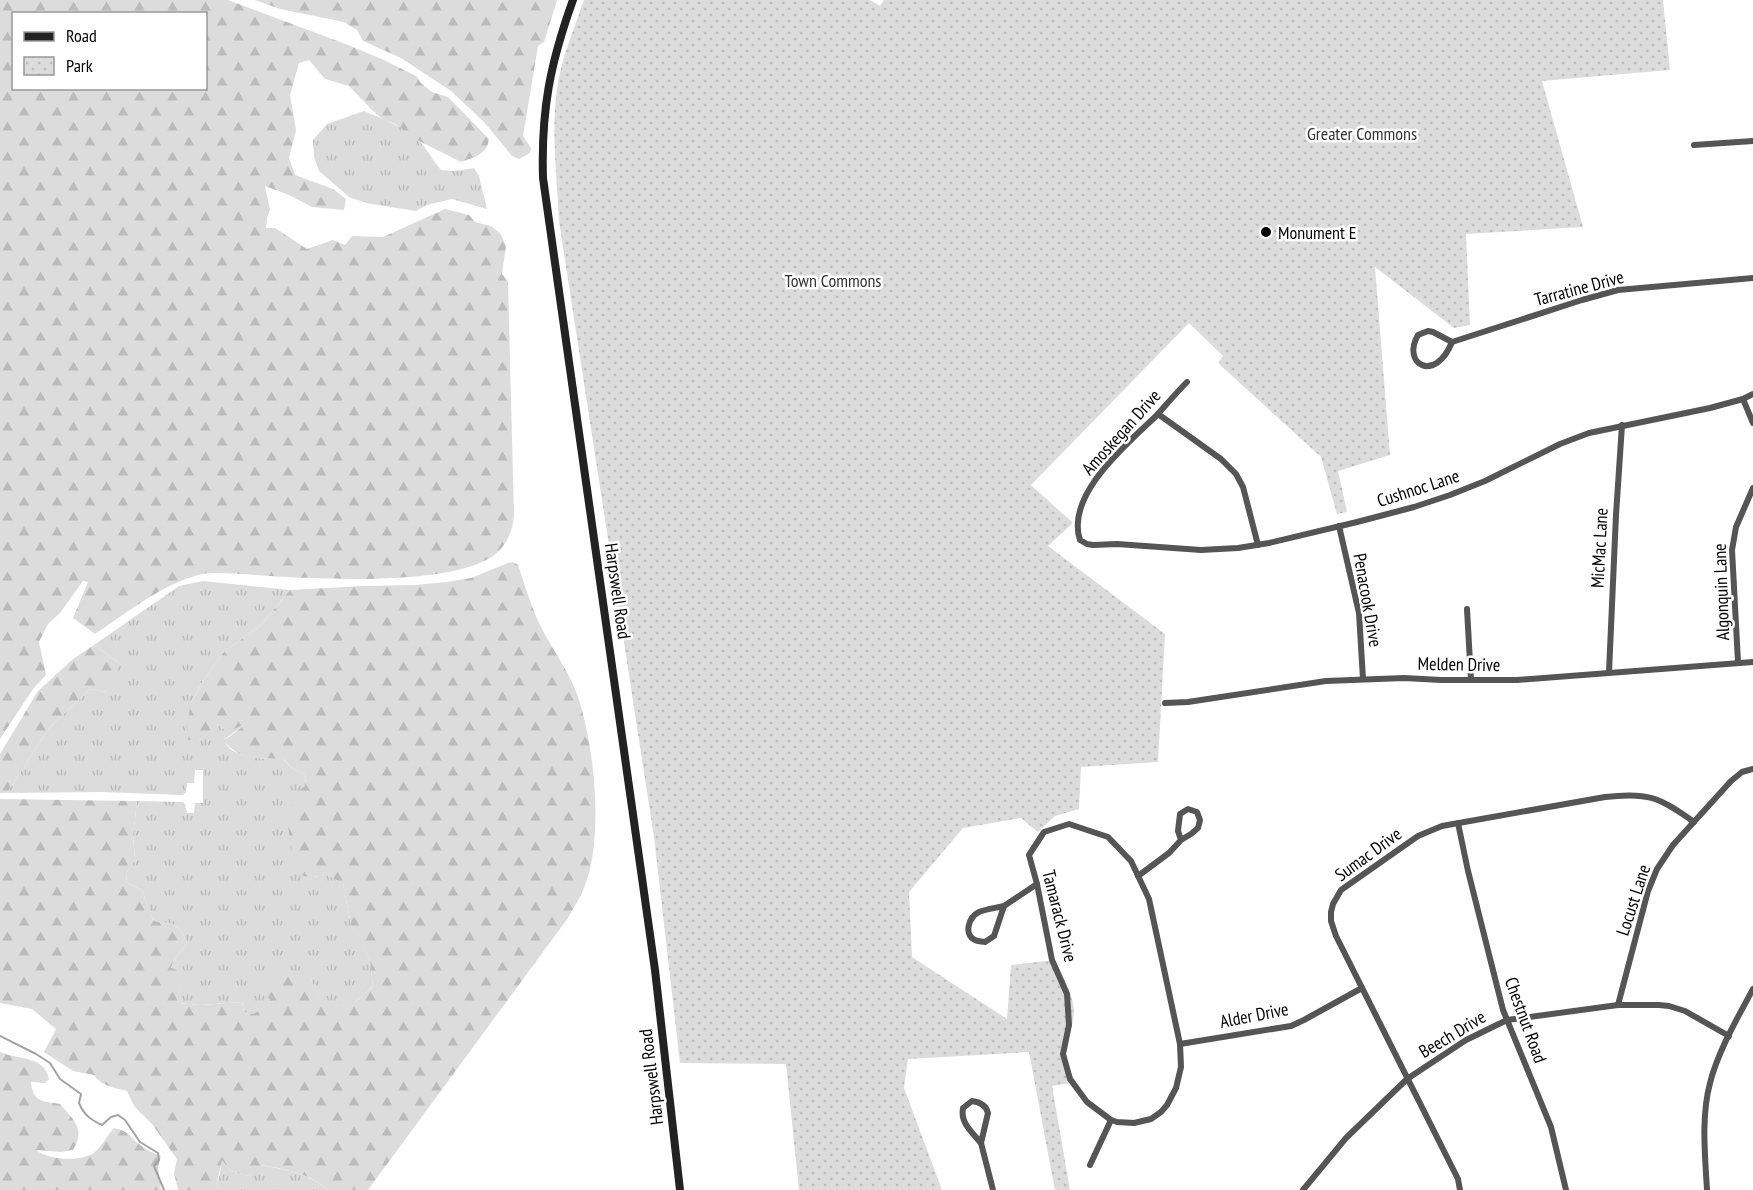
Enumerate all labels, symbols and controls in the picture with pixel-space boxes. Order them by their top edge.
legend [12,12,207,90]
text: Road [66,24,97,47]
text: Park [66,54,93,77]
park label: Greater Commons [1307,122,1417,145]
place label: Monument E [1278,221,1357,244]
marker: Monument E [1259,225,1273,239]
street label: Tarratine Drive [1532,265,1626,311]
park label: Town Commons [785,269,881,292]
street label: Amoskegan Drive [1076,384,1166,480]
street label: Cushnoc Lane [1374,464,1462,512]
street label: MicMac Lane [1585,507,1613,589]
street label: Harpswell Road [600,542,636,640]
street label: Algonquin Lane [1708,543,1734,641]
street label: Penacook Drive [1348,551,1388,649]
street label: Melden Drive [1417,652,1501,676]
street label: Sumac Drive [1330,822,1406,886]
street label: Locust Lane [1611,862,1655,938]
street label: Tamarack Drive [1037,867,1083,965]
street label: Chestnut Road [1500,974,1552,1066]
street label: Alder Drive [1218,997,1290,1033]
street label: Beech Drive [1414,1005,1490,1063]
street label: Harpswell Road [634,1028,668,1126]

